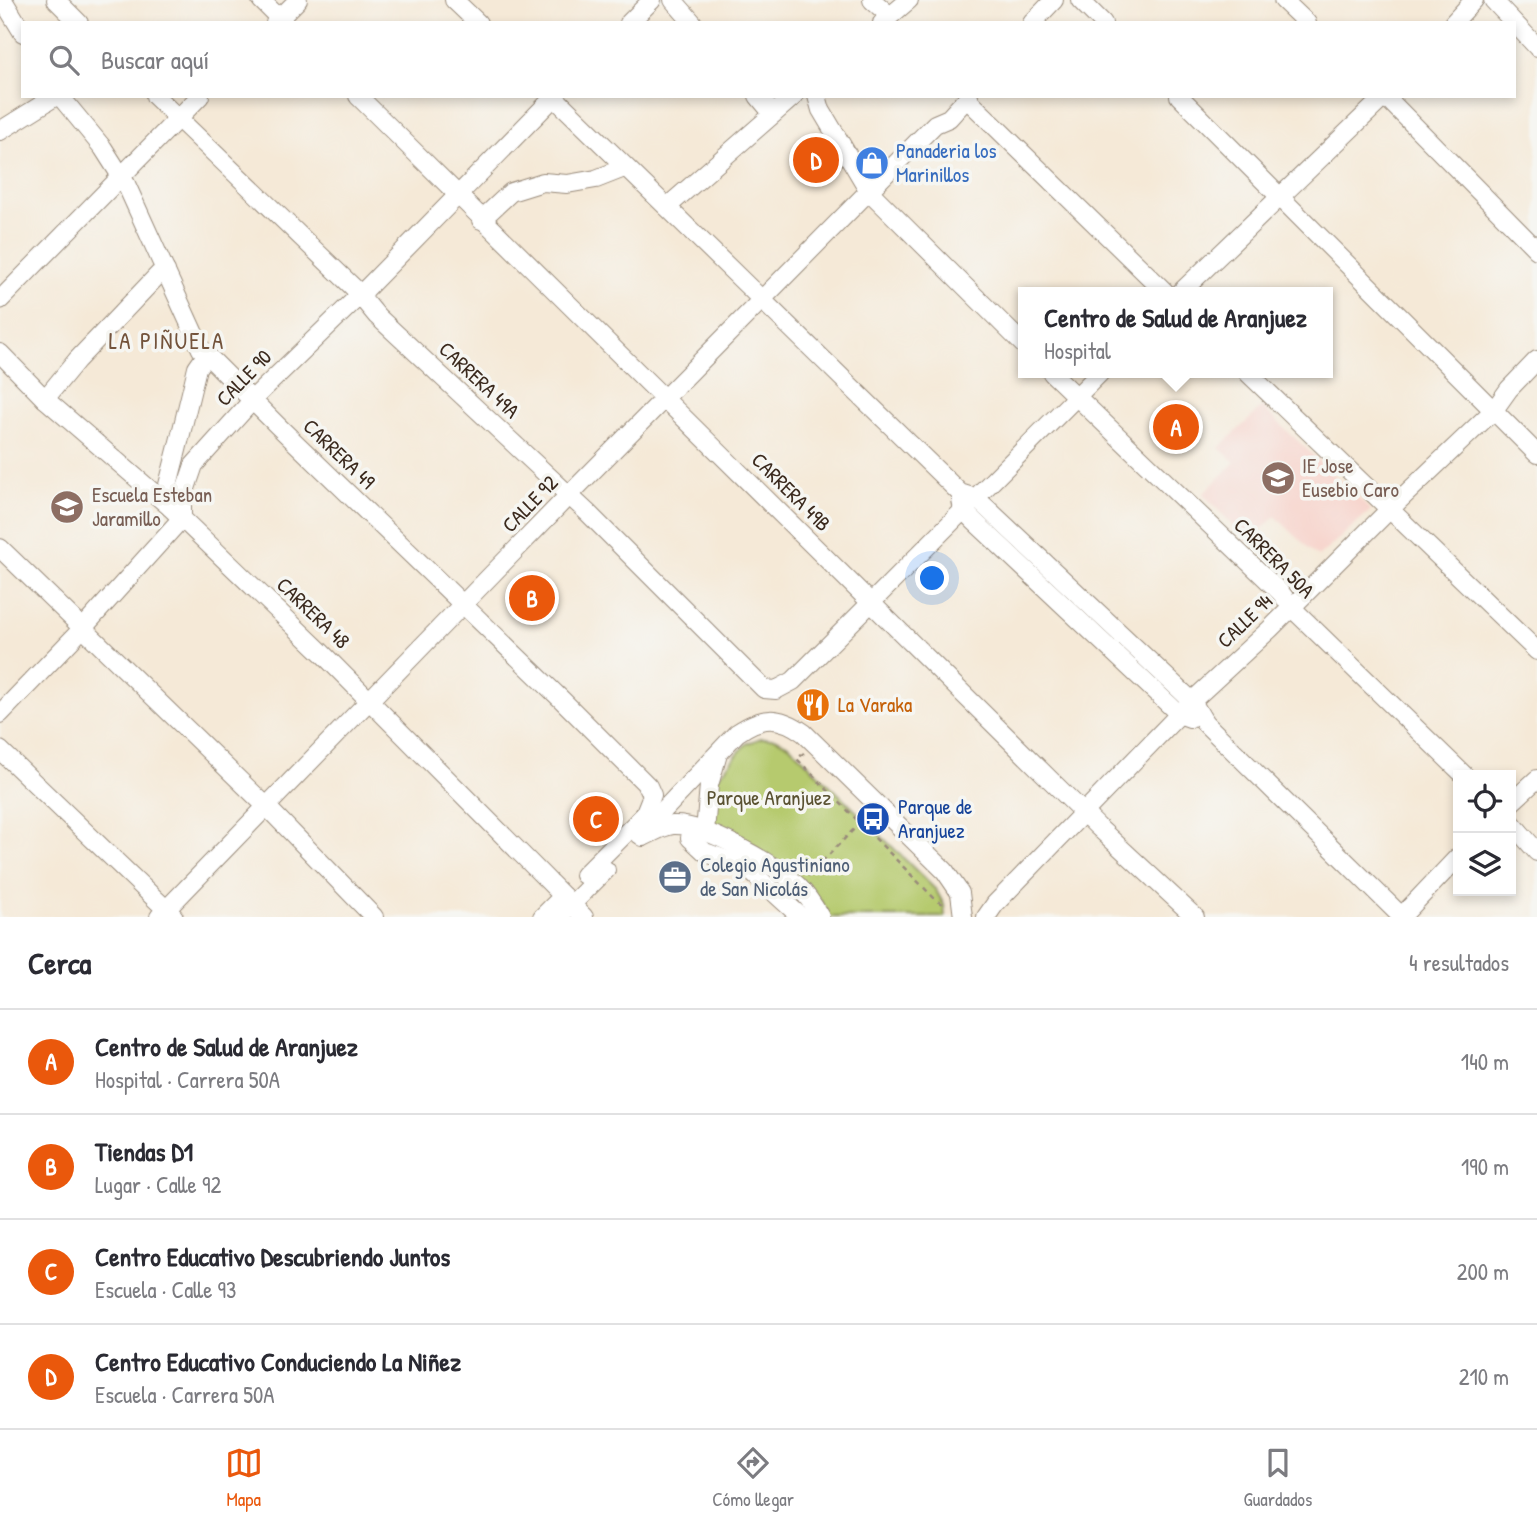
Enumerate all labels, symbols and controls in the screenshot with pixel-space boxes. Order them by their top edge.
search box [21,21,1516,98]
icon: search [45,41,83,79]
text: Buscar aquí [101,42,209,77]
pin: D [793,134,839,186]
place label: Panaderia los Marinillos [896,136,997,189]
shop icon: Panaderia los Marinillos [853,144,891,182]
popup [1018,287,1333,378]
text: Centro de Salud de Aranjuez [1044,300,1307,335]
district label: LA PIÑUELA [109,325,225,356]
street label: CARRERA 49A [433,335,526,425]
text: Hospital [1044,335,1111,366]
street label: CALLE 90 [209,343,278,412]
pin: A [1153,401,1199,453]
street label: CARRERA 49 [297,412,382,496]
street label: CARRERA 49B [745,446,837,538]
place label: IE Jose Eusebio Caro [1302,451,1399,504]
school or university icon: IE Jose Eusebio Caro [1259,459,1297,497]
street label: CALLE 92 [495,469,564,539]
place label: Escuela Esteban Jaramillo [92,480,212,533]
school or university icon: Escuela Esteban Jaramillo [48,488,86,526]
street label: CARRERA 50A [1228,511,1321,604]
your location [915,561,949,595]
street label: CARRERA 48 [270,570,356,655]
pin: B [509,572,555,624]
street label: CALLE 94 [1210,587,1279,654]
restaurant icon: La Varaka [794,686,832,724]
place label: La Varaka [838,690,912,719]
map controls [1453,770,1516,896]
button: locate [1453,770,1516,833]
park label: Parque Aranjuez [707,783,831,812]
place label: Parque de Aranjuez [898,792,972,845]
pin: C [573,793,619,845]
bus stop icon: Parque de Aranjuez [854,800,892,838]
button: layers [1453,833,1516,896]
place label: Colegio Agustiniano de San Nicolás [700,850,850,903]
office icon: Colegio Agustiniano de San Nicolás [656,858,694,896]
text: Cerca [28,943,91,983]
text: 4 resultados [1409,947,1509,978]
text: Centro de Salud de Aranjuez [95,1029,358,1064]
text: A [45,1046,57,1077]
text: 140 m [1461,1046,1509,1077]
text: Hospital · Carrera 50A [95,1064,280,1095]
text: Tiendas D1 [95,1134,193,1169]
text: B [45,1151,57,1182]
text: 190 m [1461,1151,1509,1182]
text: Lugar · Calle 92 [95,1169,221,1200]
text: Centro Educativo Descubriendo Juntos [95,1239,450,1274]
text: C [45,1256,57,1287]
text: 200 m [1457,1256,1509,1287]
text: Escuela · Calle 93 [95,1274,236,1305]
text: Centro Educativo Conduciendo La Niñez [95,1344,461,1379]
text: D [46,1361,56,1392]
text: 210 m [1459,1361,1509,1392]
text: Escuela · Carrera 50A [95,1379,275,1410]
tab: Mapa [225,1444,263,1512]
tab: Cómo llegar [712,1444,794,1512]
tab: Guardados [1244,1444,1312,1512]

